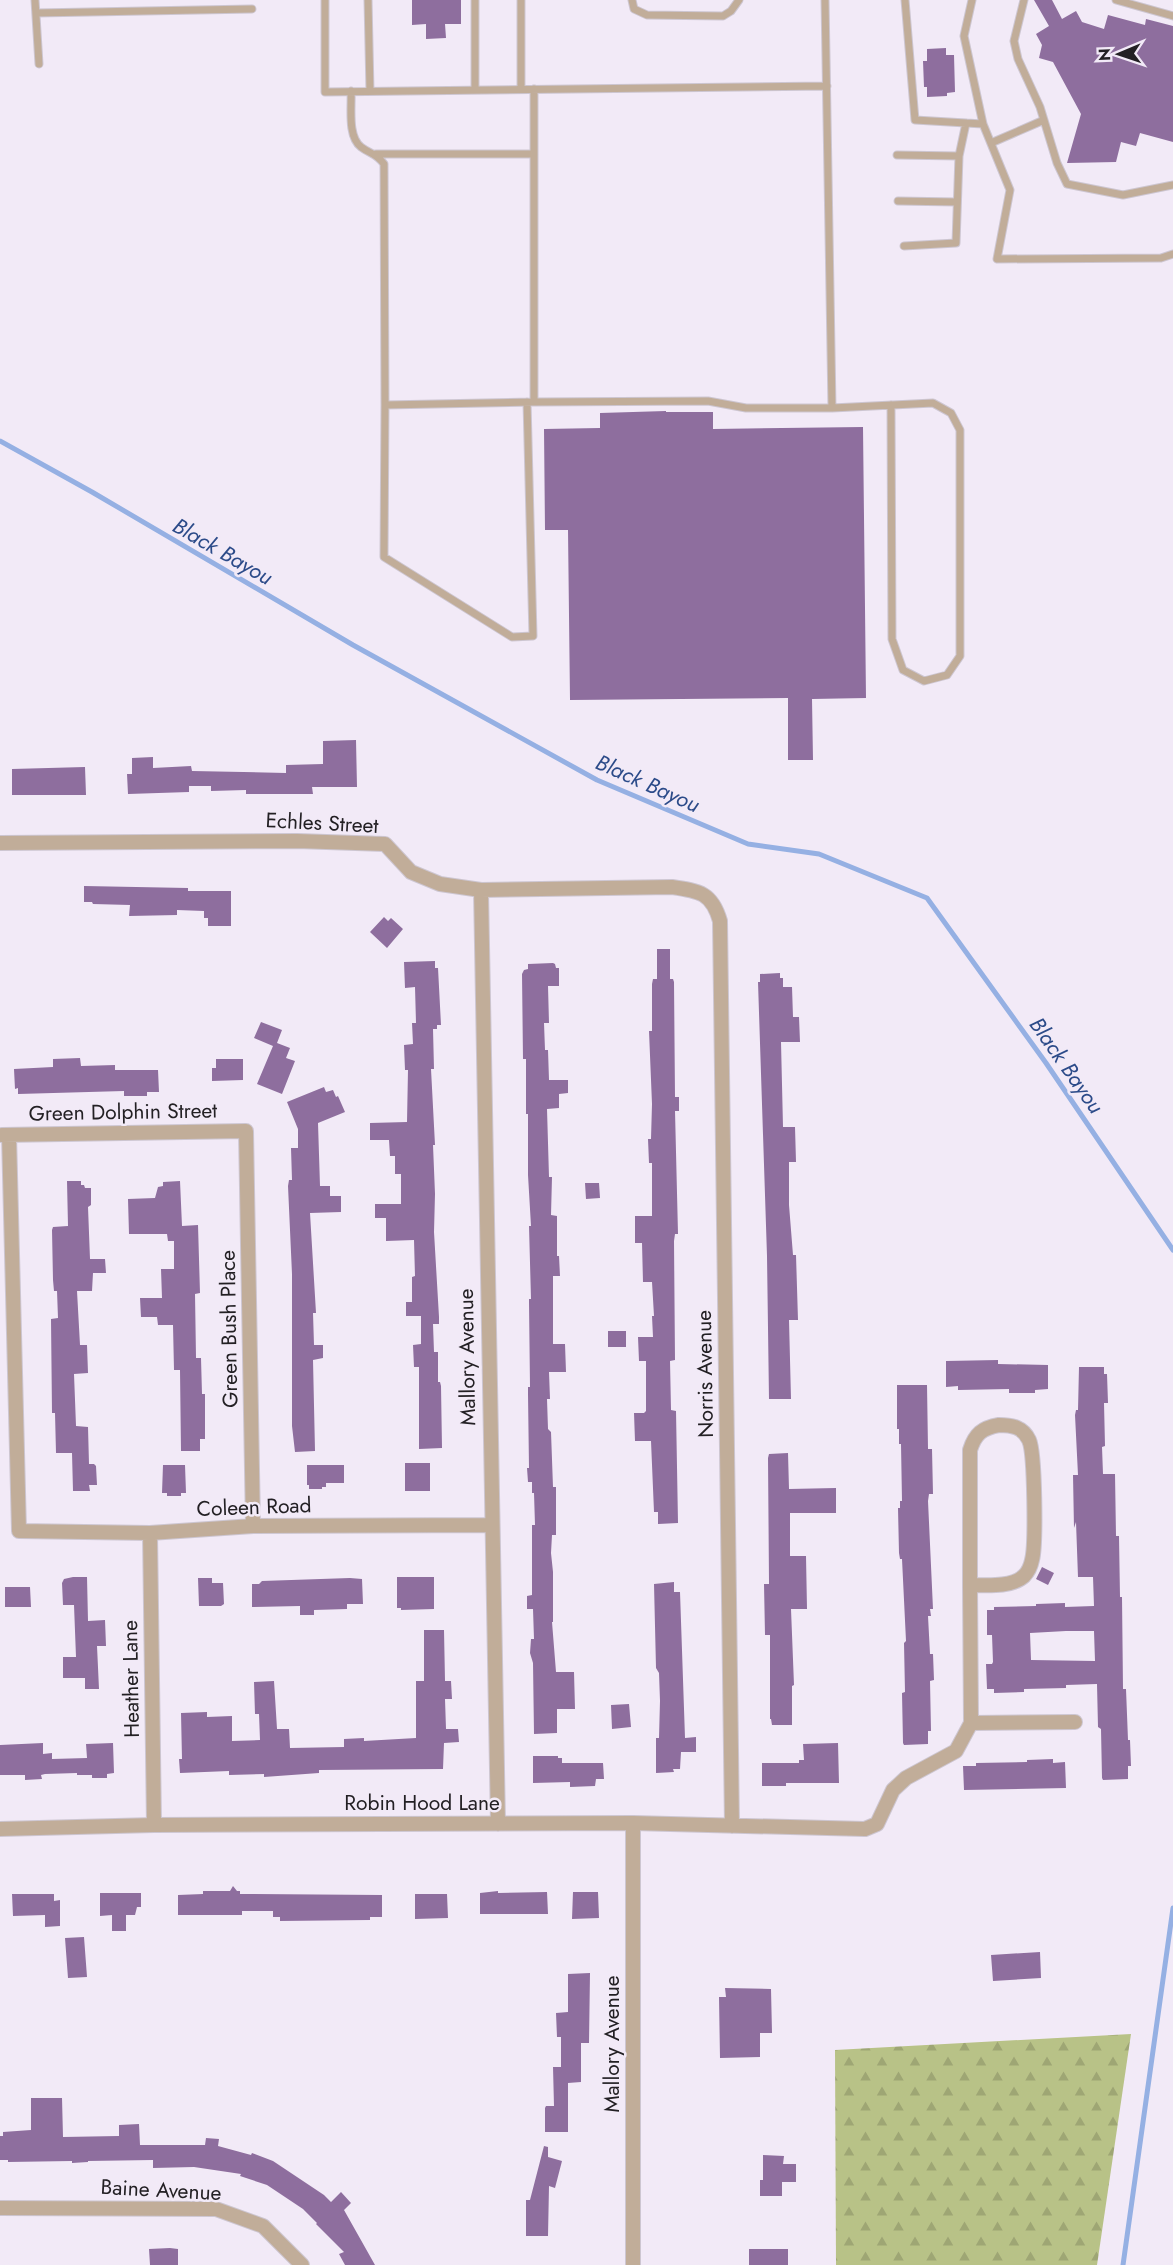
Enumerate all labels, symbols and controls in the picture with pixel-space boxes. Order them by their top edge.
north arrow [1089,24,1149,84]
text: N [1093,48,1116,61]
water label: Black Bayou [167,509,279,593]
water label: Black Bayou [591,746,705,820]
street label: Echles Street [265,805,379,841]
water label: Black Bayou [1022,1010,1112,1120]
street label: Green Dolphin Street [28,1095,218,1129]
street label: Green Bush Place [213,1250,245,1408]
street label: Mallory Avenue [451,1288,483,1426]
street label: Norris Avenue [689,1310,721,1438]
street label: Coleen Road [196,1490,312,1524]
street label: Heather Lane [115,1620,147,1738]
street label: Robin Hood Lane [344,1788,500,1818]
street label: Mallory Avenue [597,1975,627,2113]
street label: Baine Avenue [100,2172,222,2208]

